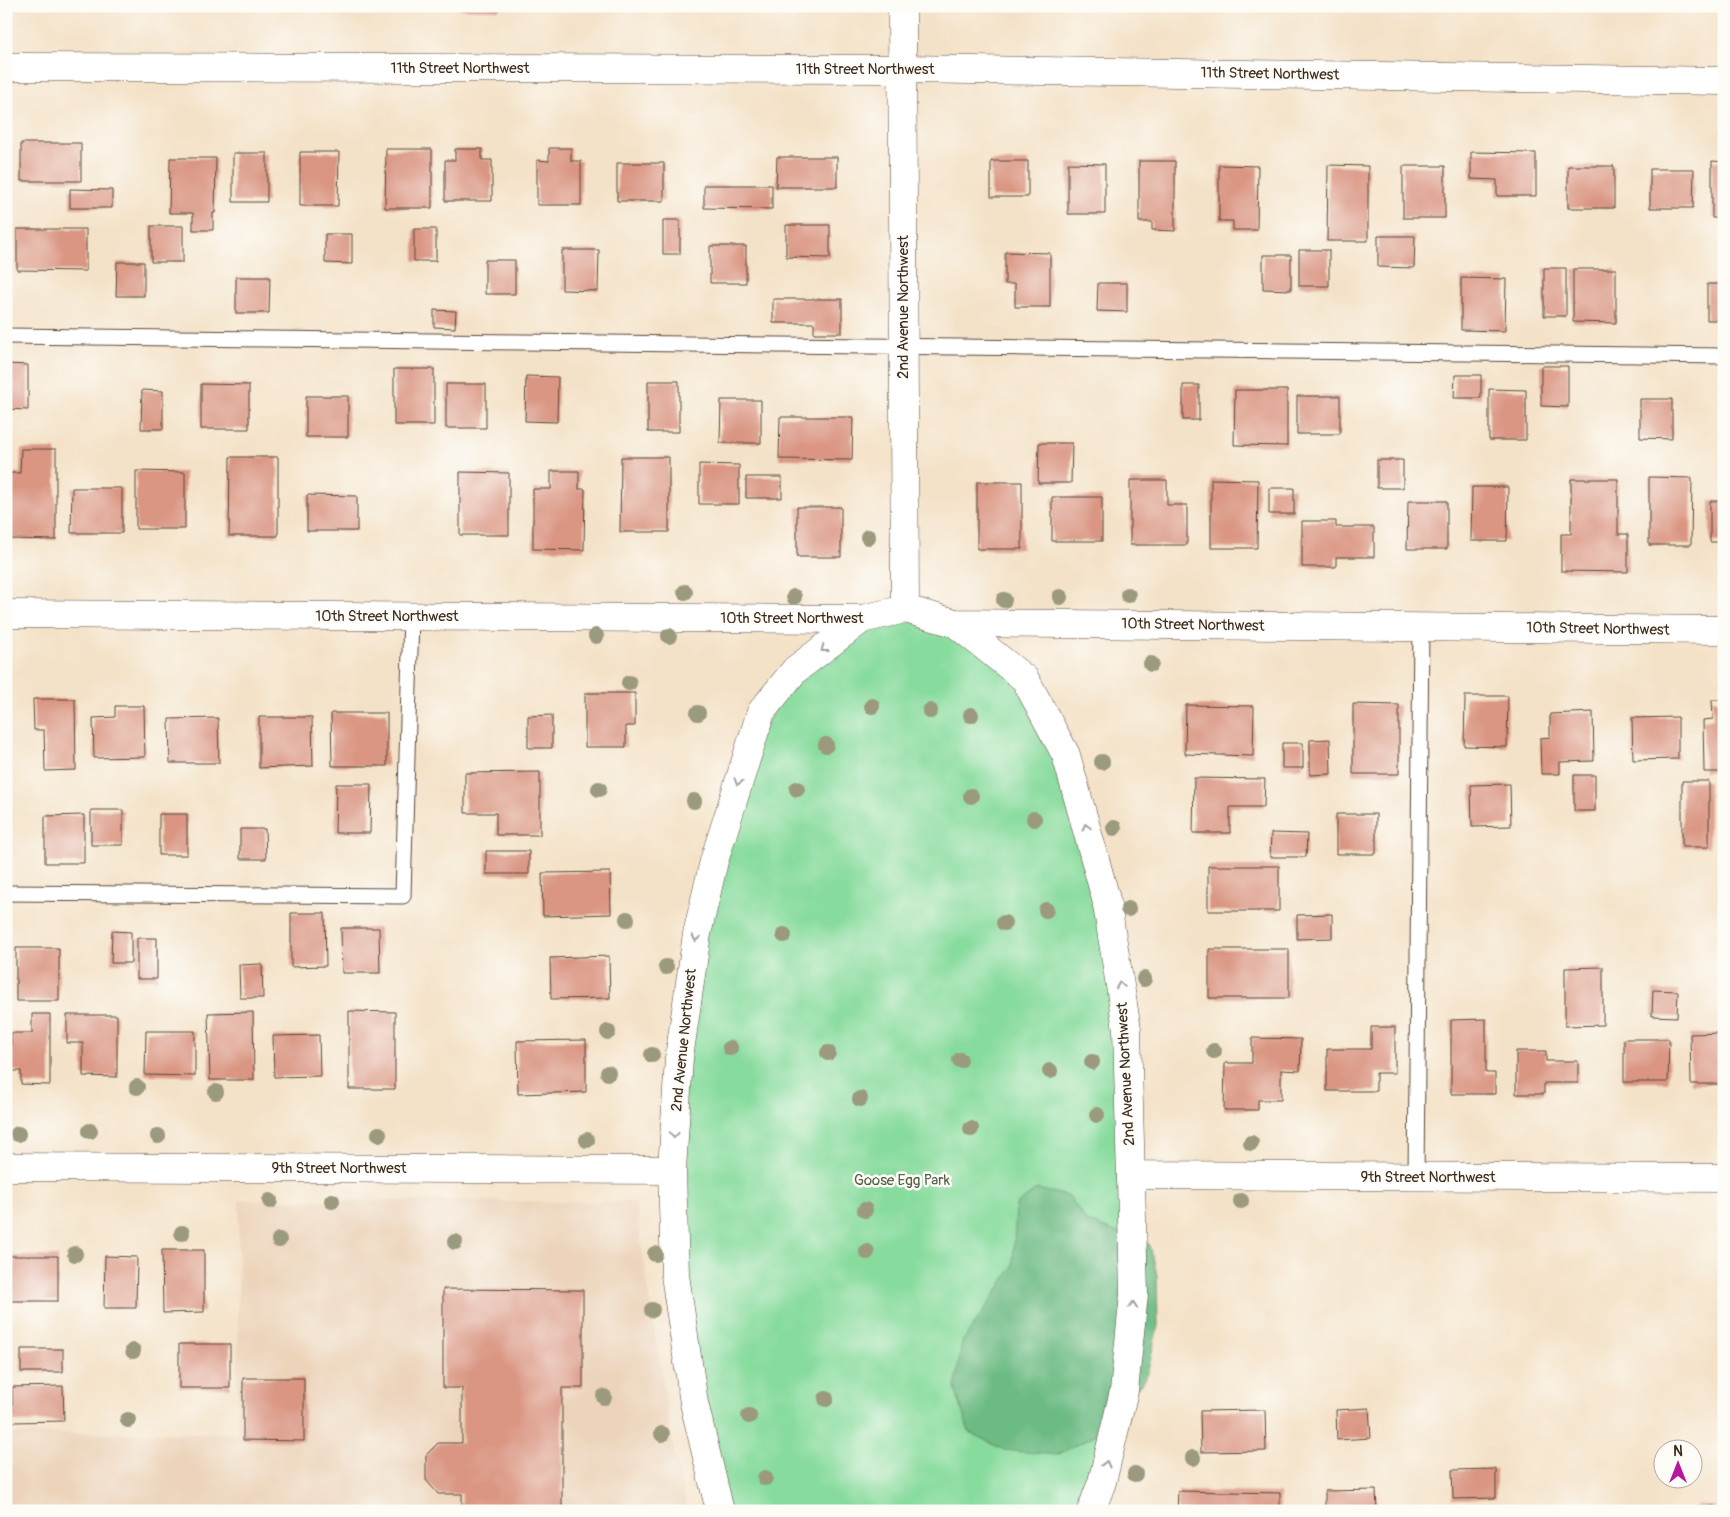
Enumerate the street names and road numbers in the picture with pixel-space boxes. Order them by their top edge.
street label: 11th Street Northwest [391,59,530,78]
street label: 11th Street Northwest [796,60,935,79]
street label: 11th Street Northwest [1200,63,1341,85]
street label: 2nd Avenue Northwest [894,234,913,379]
street label: 10th Street Northwest [315,607,460,626]
street label: 10th Street Northwest [720,609,865,628]
street label: 10th Street Northwest [1121,614,1266,636]
street label: 10th Street Northwest [1526,618,1671,640]
street label: 2nd Avenue Northwest [667,967,701,1112]
street label: 2nd Avenue Northwest [1113,1001,1139,1146]
street label: 9th Street Northwest [272,1159,407,1178]
street label: 9th Street Northwest [1361,1168,1496,1187]

